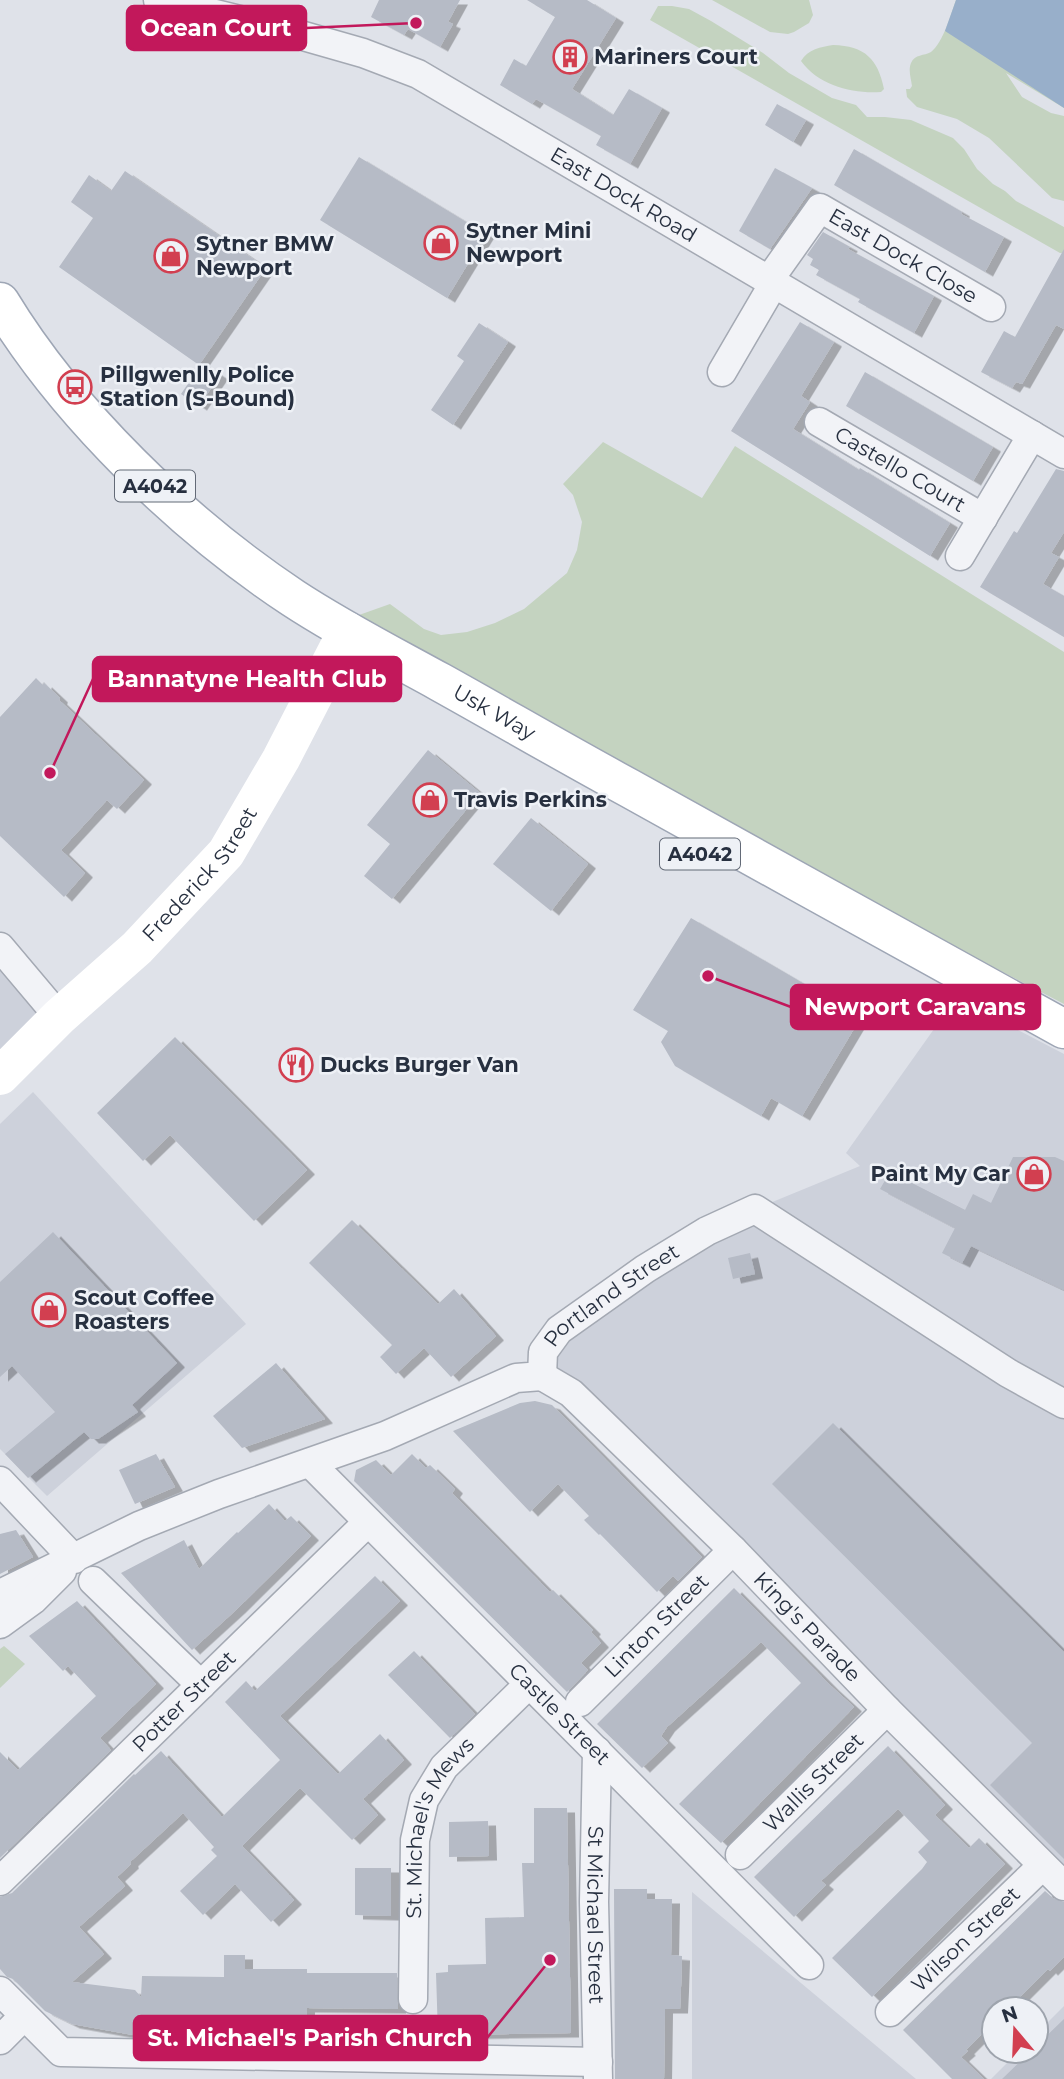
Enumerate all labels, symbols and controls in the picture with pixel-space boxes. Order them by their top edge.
callout: Ocean Court [127,6,306,50]
text: Ocean Court [141,14,291,42]
building icon: Mariners Court [551,38,589,76]
place label: Mariners Court [594,44,758,69]
street label: East Dock Road [546,142,701,247]
street label: East Dock Close [824,203,982,308]
place label: Sytner Mini Newport [466,218,591,267]
shop icon: Sytner Mini Newport [422,224,460,262]
place label: Sytner BMW Newport [196,231,334,280]
shop icon: Sytner BMW Newport [152,237,190,275]
place label: Pillgwenlly Police Station (S-Bound) [100,362,295,411]
bus stop icon: Pillgwenlly Police Station (S-Bound) [56,368,94,406]
street label: Castello Court [831,421,970,517]
road number: A4042 [115,471,195,502]
callout: Bannatyne Health Club [93,657,401,701]
text: Bannatyne Health Club [107,665,387,693]
street label: Usk Way [449,679,540,746]
shop icon: Travis Perkins [411,781,449,819]
place label: Travis Perkins [454,787,607,812]
street label: Frederick Street [137,802,262,946]
road number: A4042 [660,838,740,870]
callout: Newport Caravans [791,985,1040,1029]
text: Newport Caravans [804,993,1026,1021]
restaurant icon: Ducks Burger Van [277,1046,315,1084]
place label: Ducks Burger Van [320,1052,519,1077]
shop icon: Paint My Car [1015,1155,1053,1193]
place label: Paint My Car [870,1161,1010,1186]
street label: Portland Street [538,1238,683,1351]
place label: Scout Coffee Roasters [74,1285,214,1334]
shop icon: Scout Coffee Roasters [30,1291,68,1329]
street label: King's Parade [749,1566,866,1687]
street label: Linton Street [599,1568,714,1683]
street label: Potter Street [127,1645,240,1757]
street label: Castle Street [504,1658,616,1770]
street label: Wallis Street [758,1727,868,1837]
street label: St. Michael's Mews [401,1732,479,1919]
street label: St Michael Street [582,1826,609,2004]
street label: Wilson Street [906,1881,1025,1997]
north arrow [980,1995,1050,2065]
text: N [999,2001,1021,2028]
callout: St. Michael's Parish Church [134,2016,487,2060]
text: St. Michael's Parish Church [148,2024,472,2052]

